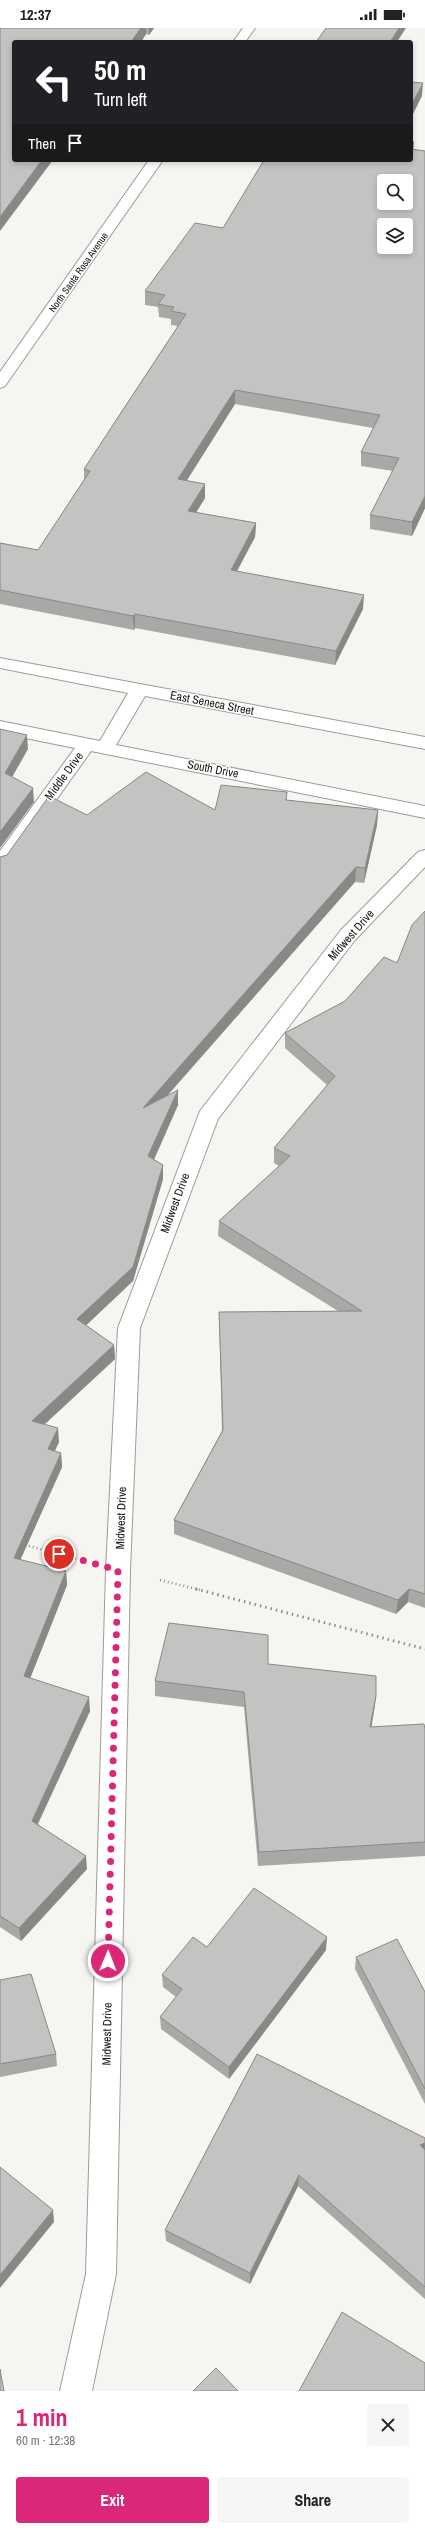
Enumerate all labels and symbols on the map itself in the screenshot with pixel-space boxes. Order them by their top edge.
street label: North Santa Rosa Avenue [46,229,111,315]
street label: East Seneca Street [169,687,255,719]
street label: Middle Drive [41,749,87,803]
street label: South Drive [186,756,240,782]
street label: Midwest Drive [324,906,378,964]
street label: Midwest Drive [157,1171,193,1235]
street label: Midwest Drive [112,1486,130,1550]
pin [42,1537,76,1571]
position arrow [87,1940,129,1982]
street label: Midwest Drive [98,2002,116,2066]

